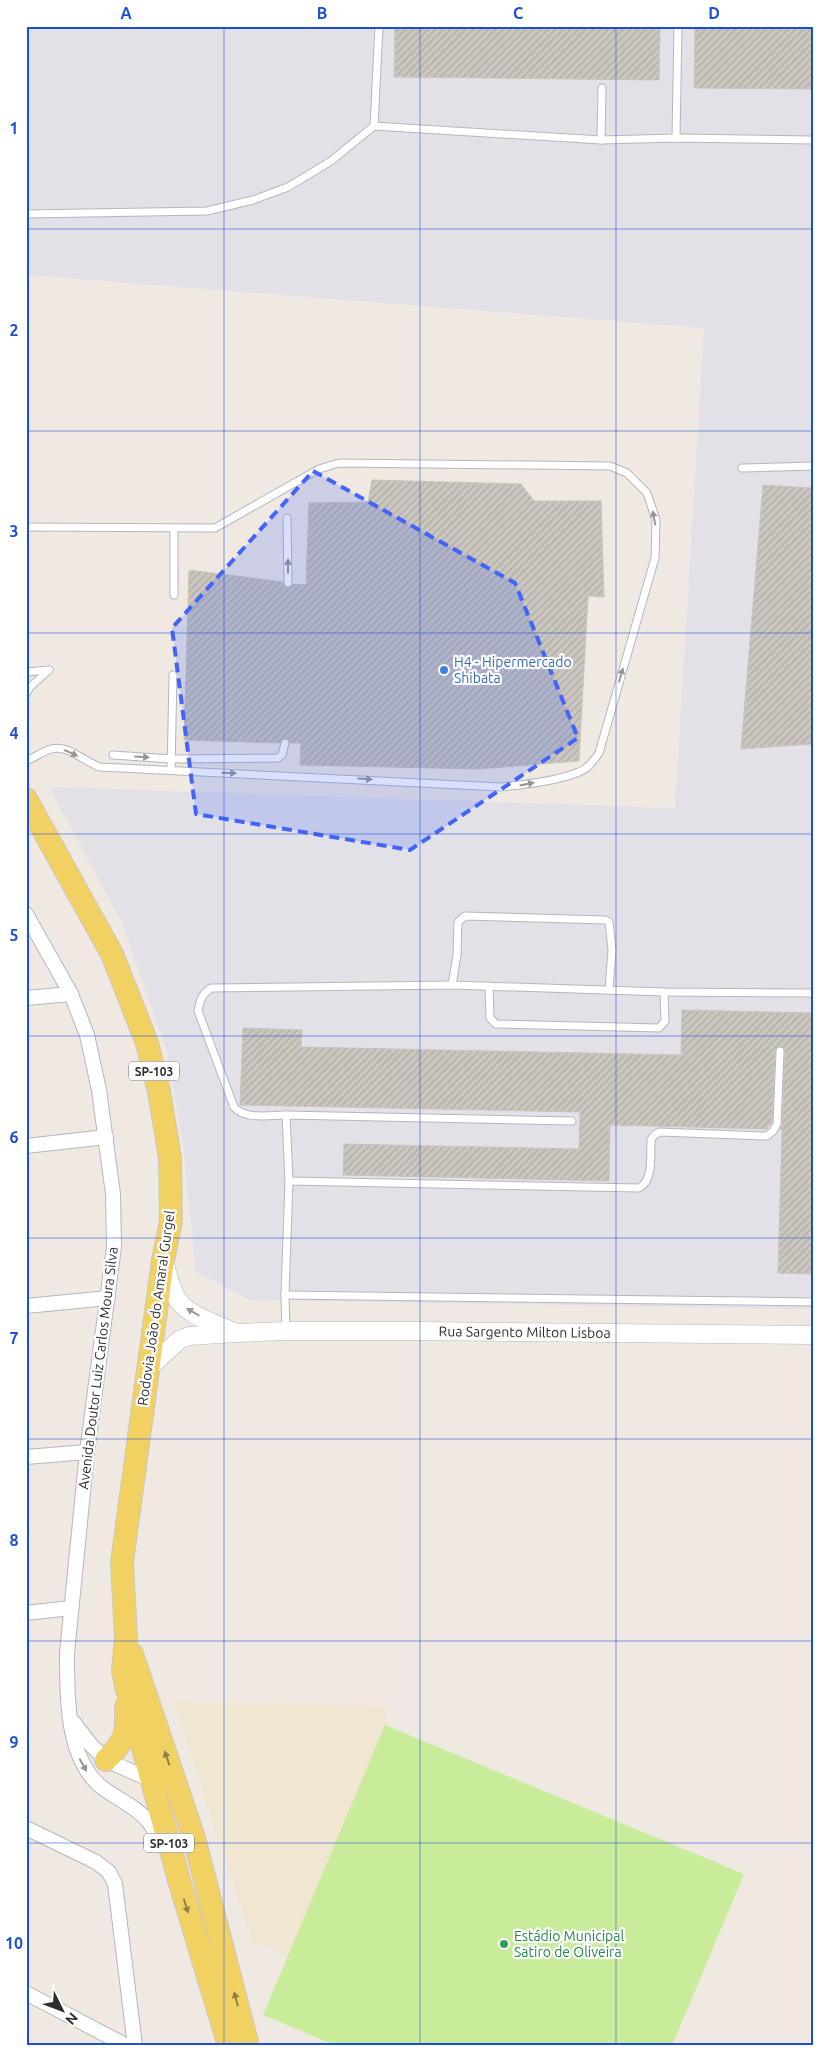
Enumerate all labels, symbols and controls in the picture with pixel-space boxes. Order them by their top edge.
text: A [120,4,132,22]
text: B [317,4,327,22]
text: C [513,4,523,22]
text: D [708,4,720,22]
text: 1 [9,119,19,137]
text: 2 [9,321,19,339]
one-way arrow [650,510,658,525]
text: 3 [9,522,19,540]
one-way arrow [284,558,292,574]
place label: H4 - Hipermercado Shibata [454,654,572,686]
marker: H4 - Hipermercado Shibata [438,664,450,676]
one-way arrow [618,667,626,682]
text: 4 [9,724,19,742]
one-way arrow [64,749,78,757]
one-way arrow [134,753,150,761]
one-way arrow [222,769,238,777]
one-way arrow [357,776,373,784]
one-way arrow [520,779,536,787]
text: 5 [9,926,19,944]
road number: SP-103 [129,1062,179,1080]
text: 6 [9,1128,19,1146]
street label: Rodovia João do Amaral Gurgel [134,1209,178,1407]
street label: Avenida Doutor Luiz Carlos Moura Silva [75,1246,121,1490]
one-way arrow [186,1307,199,1316]
street label: Rua Sargento Milton Lisboa [439,1323,611,1341]
text: 7 [9,1329,19,1347]
text: 8 [9,1531,19,1549]
text: 9 [9,1733,19,1751]
one-way arrow [163,1751,170,1766]
one-way arrow [79,1759,88,1772]
road number: SP-103 [144,1834,194,1852]
one-way arrow [183,1898,191,1913]
place label: Estádio Municipal Satiro de Oliveira [514,1928,624,1960]
text: 10 [5,1934,23,1952]
marker: Estádio Municipal Satiro de Oliveira [498,1938,510,1950]
north arrow [38,1984,88,2034]
one-way arrow [231,1991,239,2006]
text: N [62,2009,81,2028]

